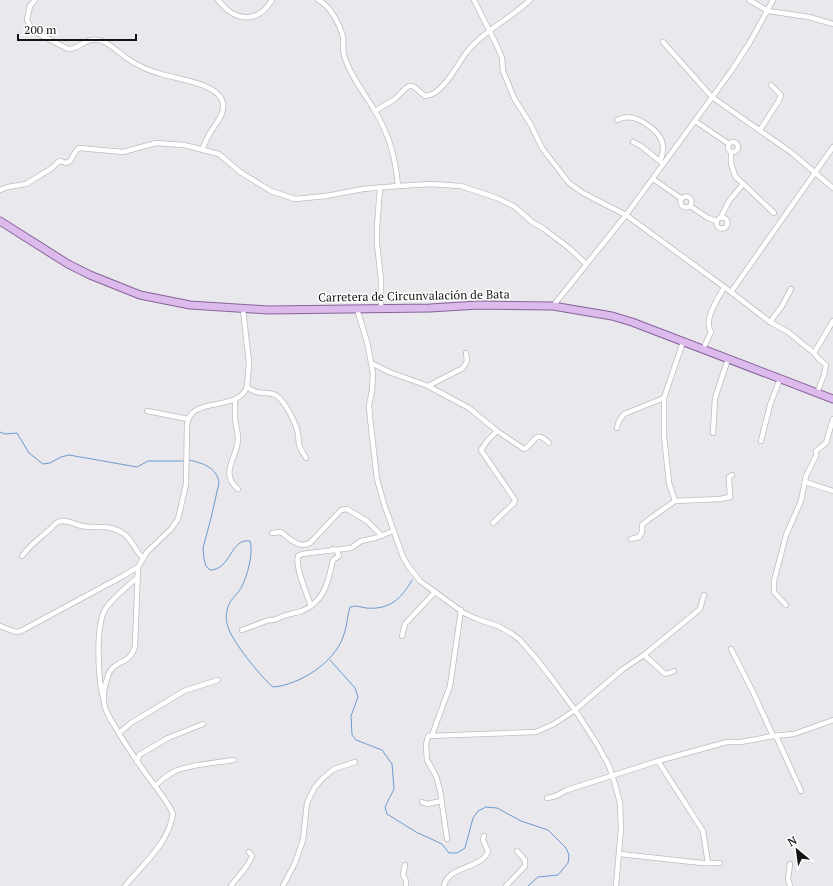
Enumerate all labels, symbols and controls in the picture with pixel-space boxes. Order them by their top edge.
scale bar [18,16,136,42]
text: 200 m [24,22,57,37]
street label: Carretera de Circunvalación de Bata [318,286,510,305]
north arrow [777,830,817,870]
text: N [785,833,800,849]

